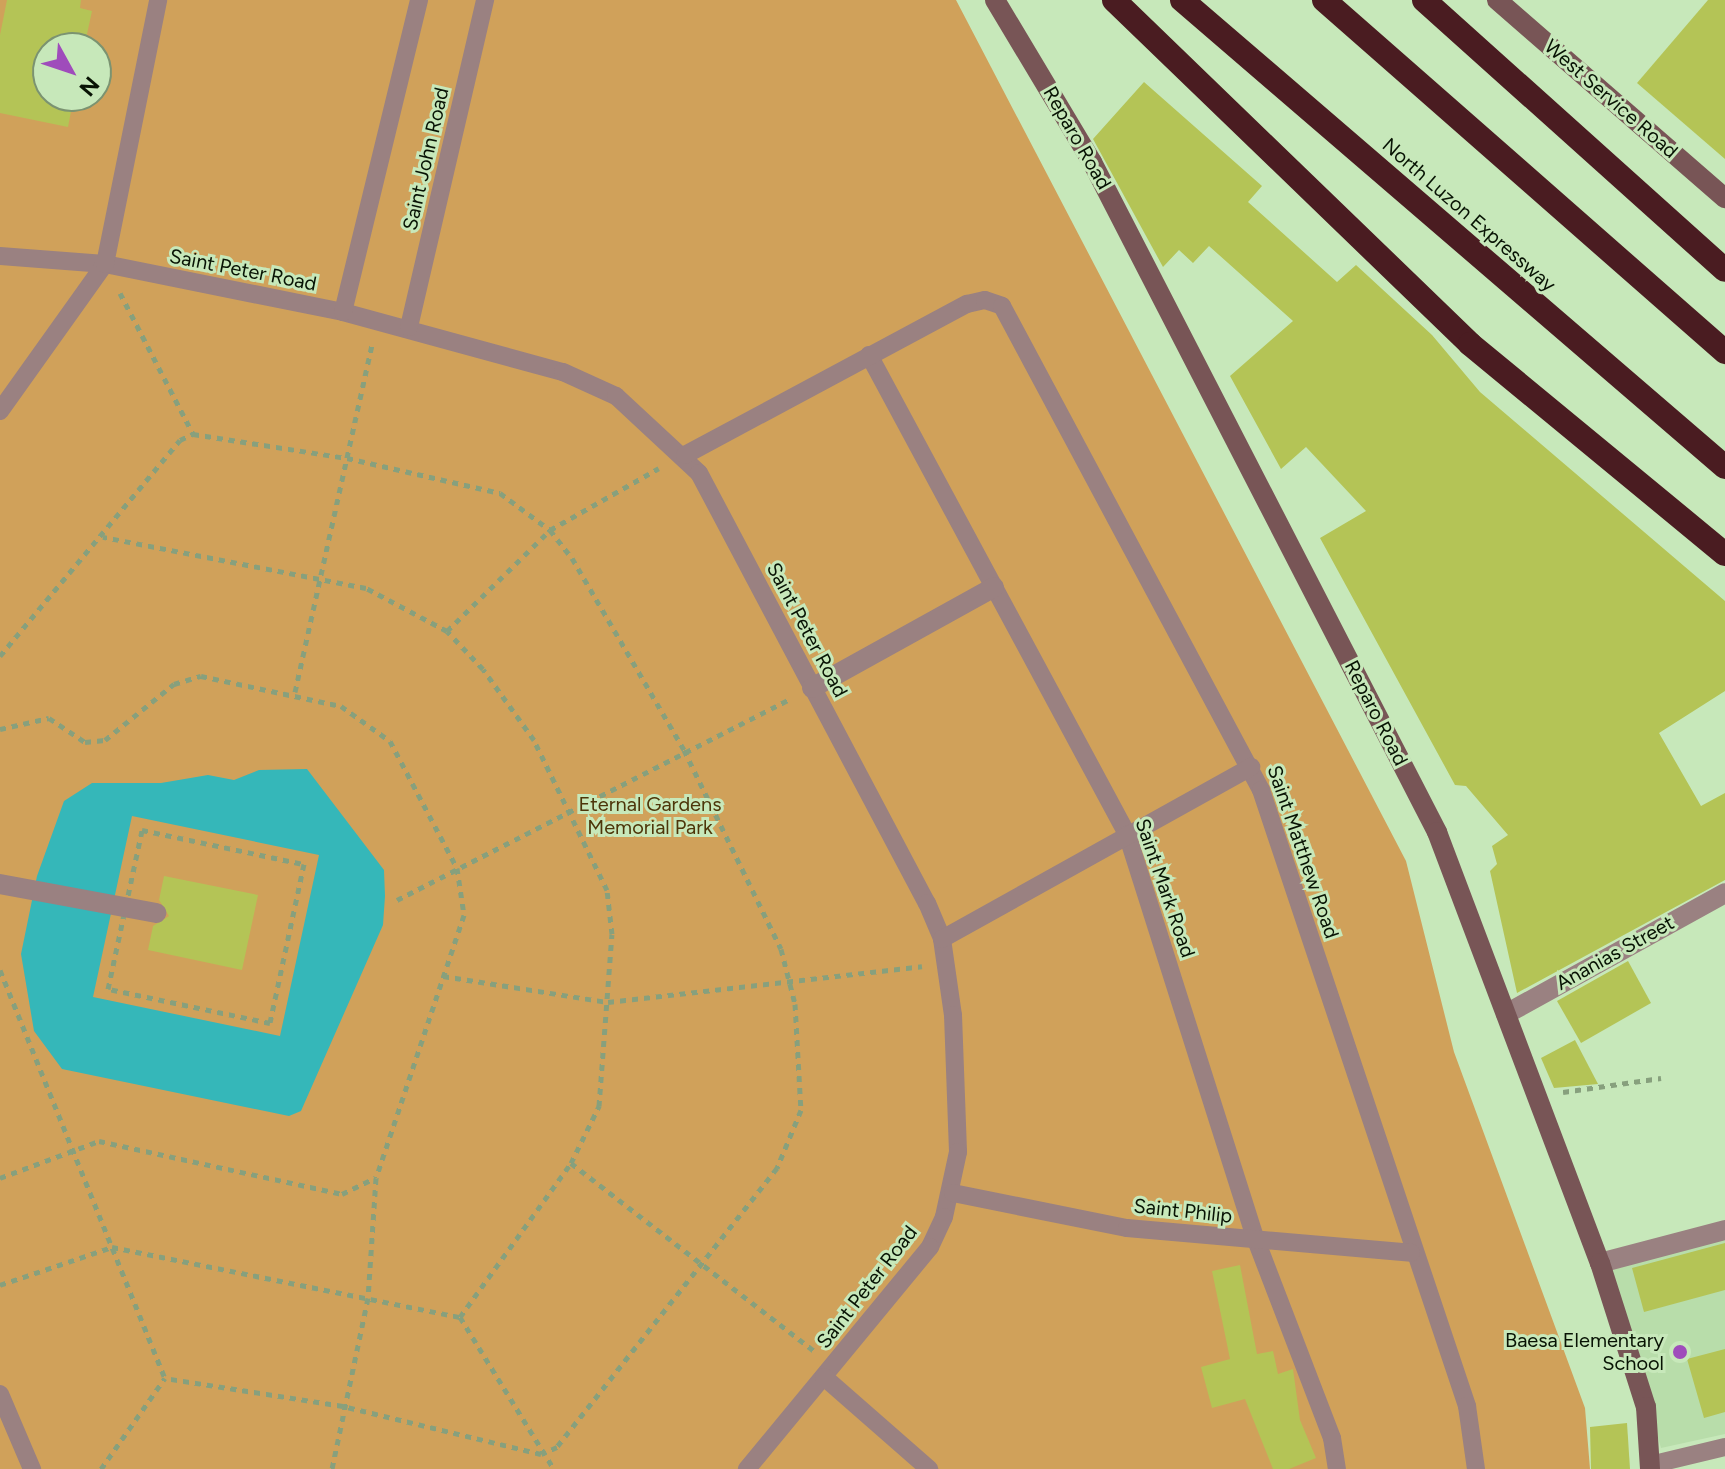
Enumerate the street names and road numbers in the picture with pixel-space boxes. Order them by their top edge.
street label: West Service Road [1539,35,1683,163]
street label: Reparo Road [1038,82,1116,194]
street label: Saint John Road [398,85,454,233]
street label: North Luzon Expressway [1377,133,1561,297]
street label: Saint Peter Road [167,244,319,296]
street label: Saint Peter Road [761,558,853,702]
street label: Reparo Road [1339,656,1413,770]
street label: Saint Matthew Road [1262,762,1344,942]
street label: Saint Mark Road [1130,815,1200,961]
street label: Ananias Street [1552,911,1678,995]
street label: Saint Philip [1133,1194,1233,1228]
street label: Saint Peter Road [812,1221,922,1353]

